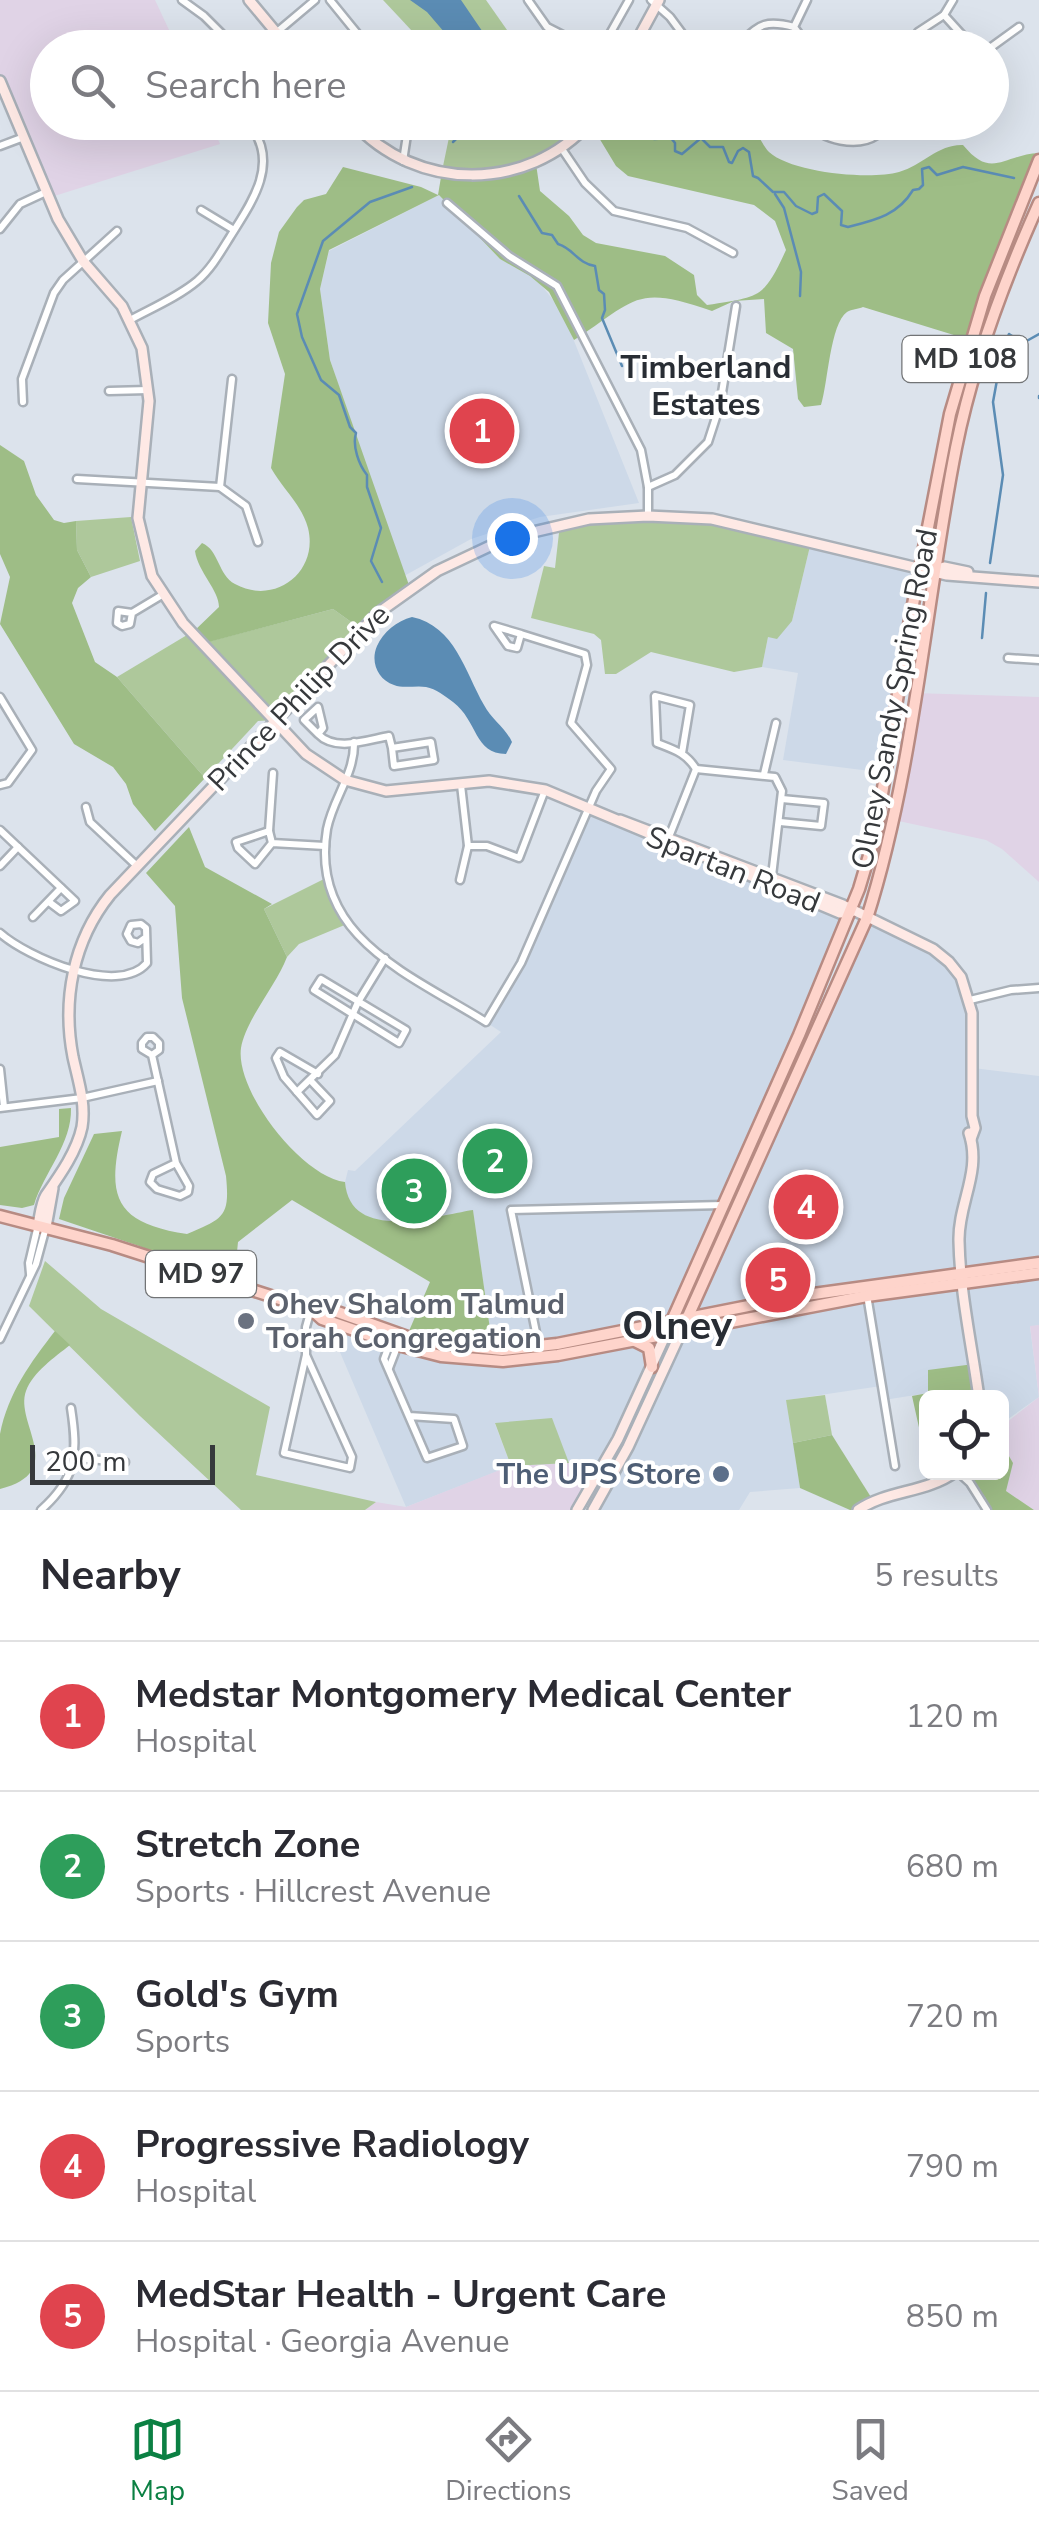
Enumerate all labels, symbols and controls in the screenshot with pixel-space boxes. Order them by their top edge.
search box [30,30,1009,140]
icon: search [65,58,120,113]
text: Search here [145,60,346,111]
road number: MD 108 [902,336,1028,382]
district label: Timberland Estates [621,346,791,426]
pin: 1 [450,394,514,468]
your location [487,513,538,564]
street label: Olney Sandy Spring Road [842,525,948,873]
street label: Prince Philip Drive [199,595,399,801]
street label: Spartan Road [640,816,826,924]
pin: 2 [462,1124,528,1198]
pin: 3 [382,1154,446,1228]
pin: 4 [774,1170,838,1244]
pin: 5 [746,1242,810,1318]
road number: MD 97 [146,1251,256,1297]
place label: Ohev Shalom Talmud Torah Congregation [266,1284,565,1359]
district label: Olney [622,1299,733,1353]
marker: Ohev Shalom Talmud Torah Congregation [235,1310,257,1332]
map controls [919,1390,1009,1480]
button: locate [919,1390,1009,1480]
scale bar [30,1440,215,1484]
text: 200 m [45,1443,127,1481]
place label: The UPS Store [497,1454,701,1495]
marker: The UPS Store [710,1463,732,1485]
text: Nearby [40,1547,181,1604]
text: 5 results [874,1554,999,1597]
text: Medstar Montgomery Medical Center [135,1669,791,1720]
text: 1 [63,1695,82,1738]
text: 120 m [906,1695,999,1738]
text: Hospital [135,1720,256,1763]
text: Stretch Zone [135,1819,360,1870]
text: 2 [63,1845,82,1888]
text: 680 m [906,1845,999,1888]
text: Sports · Hillcrest Avenue [135,1870,491,1913]
text: Gold's Gym [135,1969,339,2020]
text: 3 [63,1995,82,2038]
text: 720 m [906,1995,999,2038]
text: Sports [135,2020,230,2063]
text: Progressive Radiology [135,2119,529,2170]
text: 4 [63,2145,82,2188]
text: 790 m [906,2145,999,2188]
text: Hospital [135,2170,256,2213]
text: MedStar Health - Urgent Care [135,2269,666,2320]
text: 5 [63,2295,82,2338]
text: 850 m [906,2295,999,2338]
text: Hospital · Georgia Avenue [135,2320,510,2363]
tab: Map [130,2412,185,2510]
tab: Directions [445,2412,571,2510]
tab: Saved [832,2412,909,2510]

